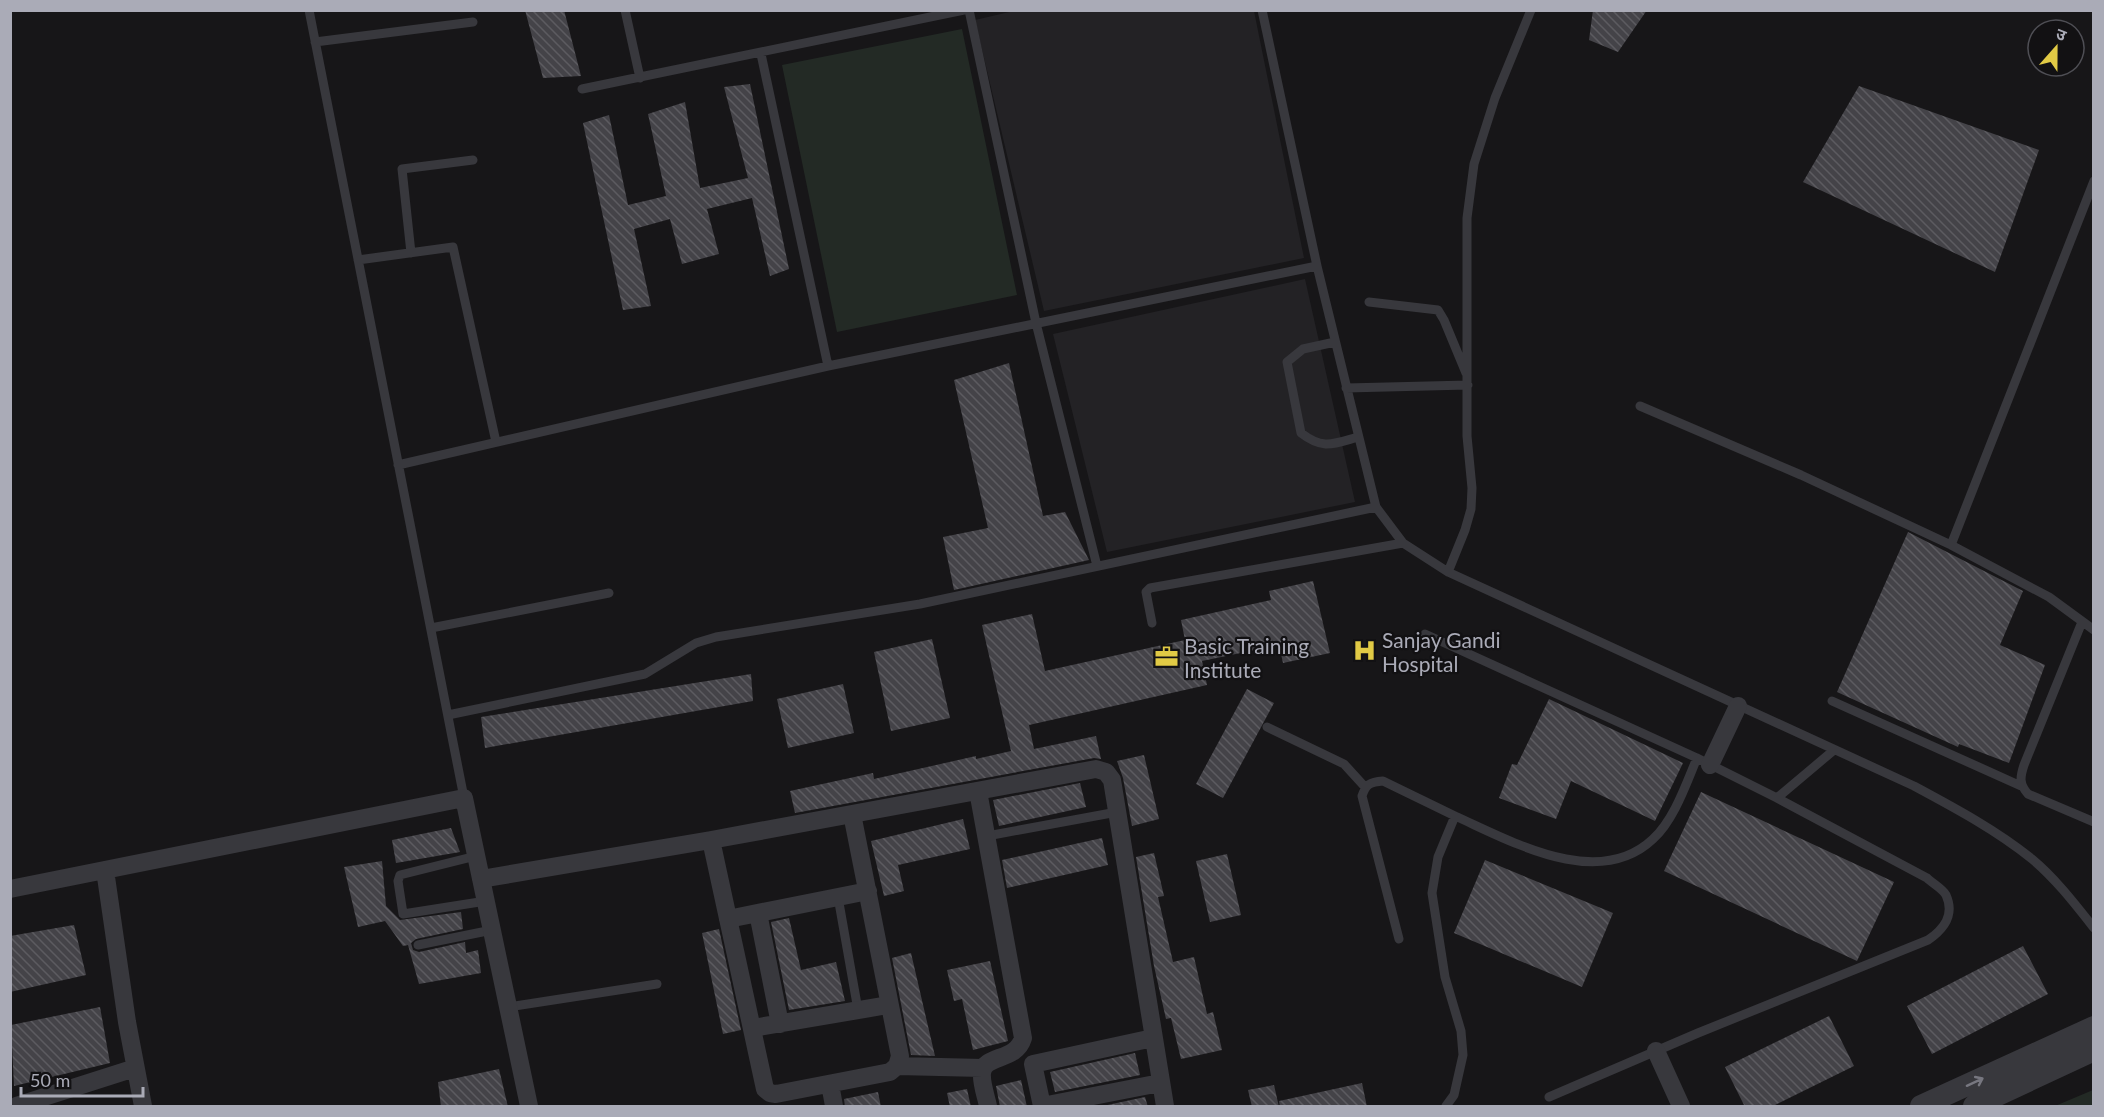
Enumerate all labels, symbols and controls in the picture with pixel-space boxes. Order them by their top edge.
north arrow [2026,18,2086,78]
text: उ [2054,23,2070,44]
place label: Sanjay Gandi Hospital [1382,627,1501,676]
place label: Basic Training Institute [1184,633,1309,682]
hospital icon: Sanjay Gandi Hospital [1351,638,1377,664]
office icon: Basic Training Institute [1153,644,1179,670]
scale bar [21,1060,142,1098]
text: 50 m [30,1069,70,1091]
one-way arrow [1965,1075,1983,1087]

